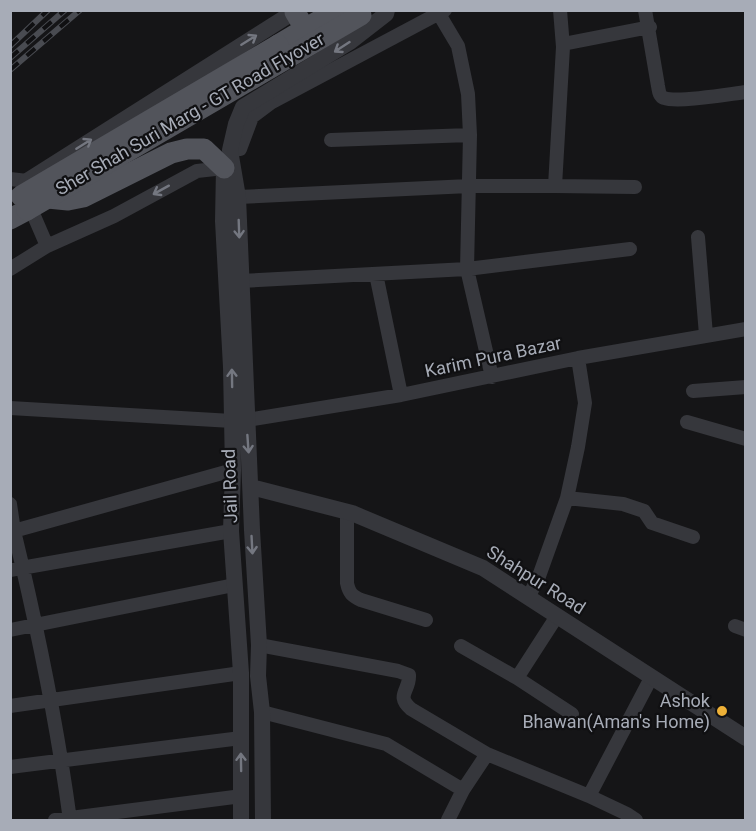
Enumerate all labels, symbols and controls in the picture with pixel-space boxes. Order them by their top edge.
street label: Sher Shah Suri Marg - GT Road Flyover [52,28,328,199]
one-way arrow [240,34,257,46]
one-way arrow [334,41,351,53]
one-way arrow [75,137,92,149]
one-way arrow [153,185,171,196]
one-way arrow [233,218,244,238]
street label: Karim Pura Bazar [423,332,563,381]
one-way arrow [226,369,237,389]
one-way arrow [243,434,254,454]
street label: Jail Road [218,449,241,523]
one-way arrow [247,535,258,555]
street label: Shahpur Road [483,541,589,618]
place label: Ashok Bhawan(Aman's Home) [522,690,711,733]
marker: Ashok Bhawan(Aman's Home) [715,704,729,718]
one-way arrow [236,753,247,773]

